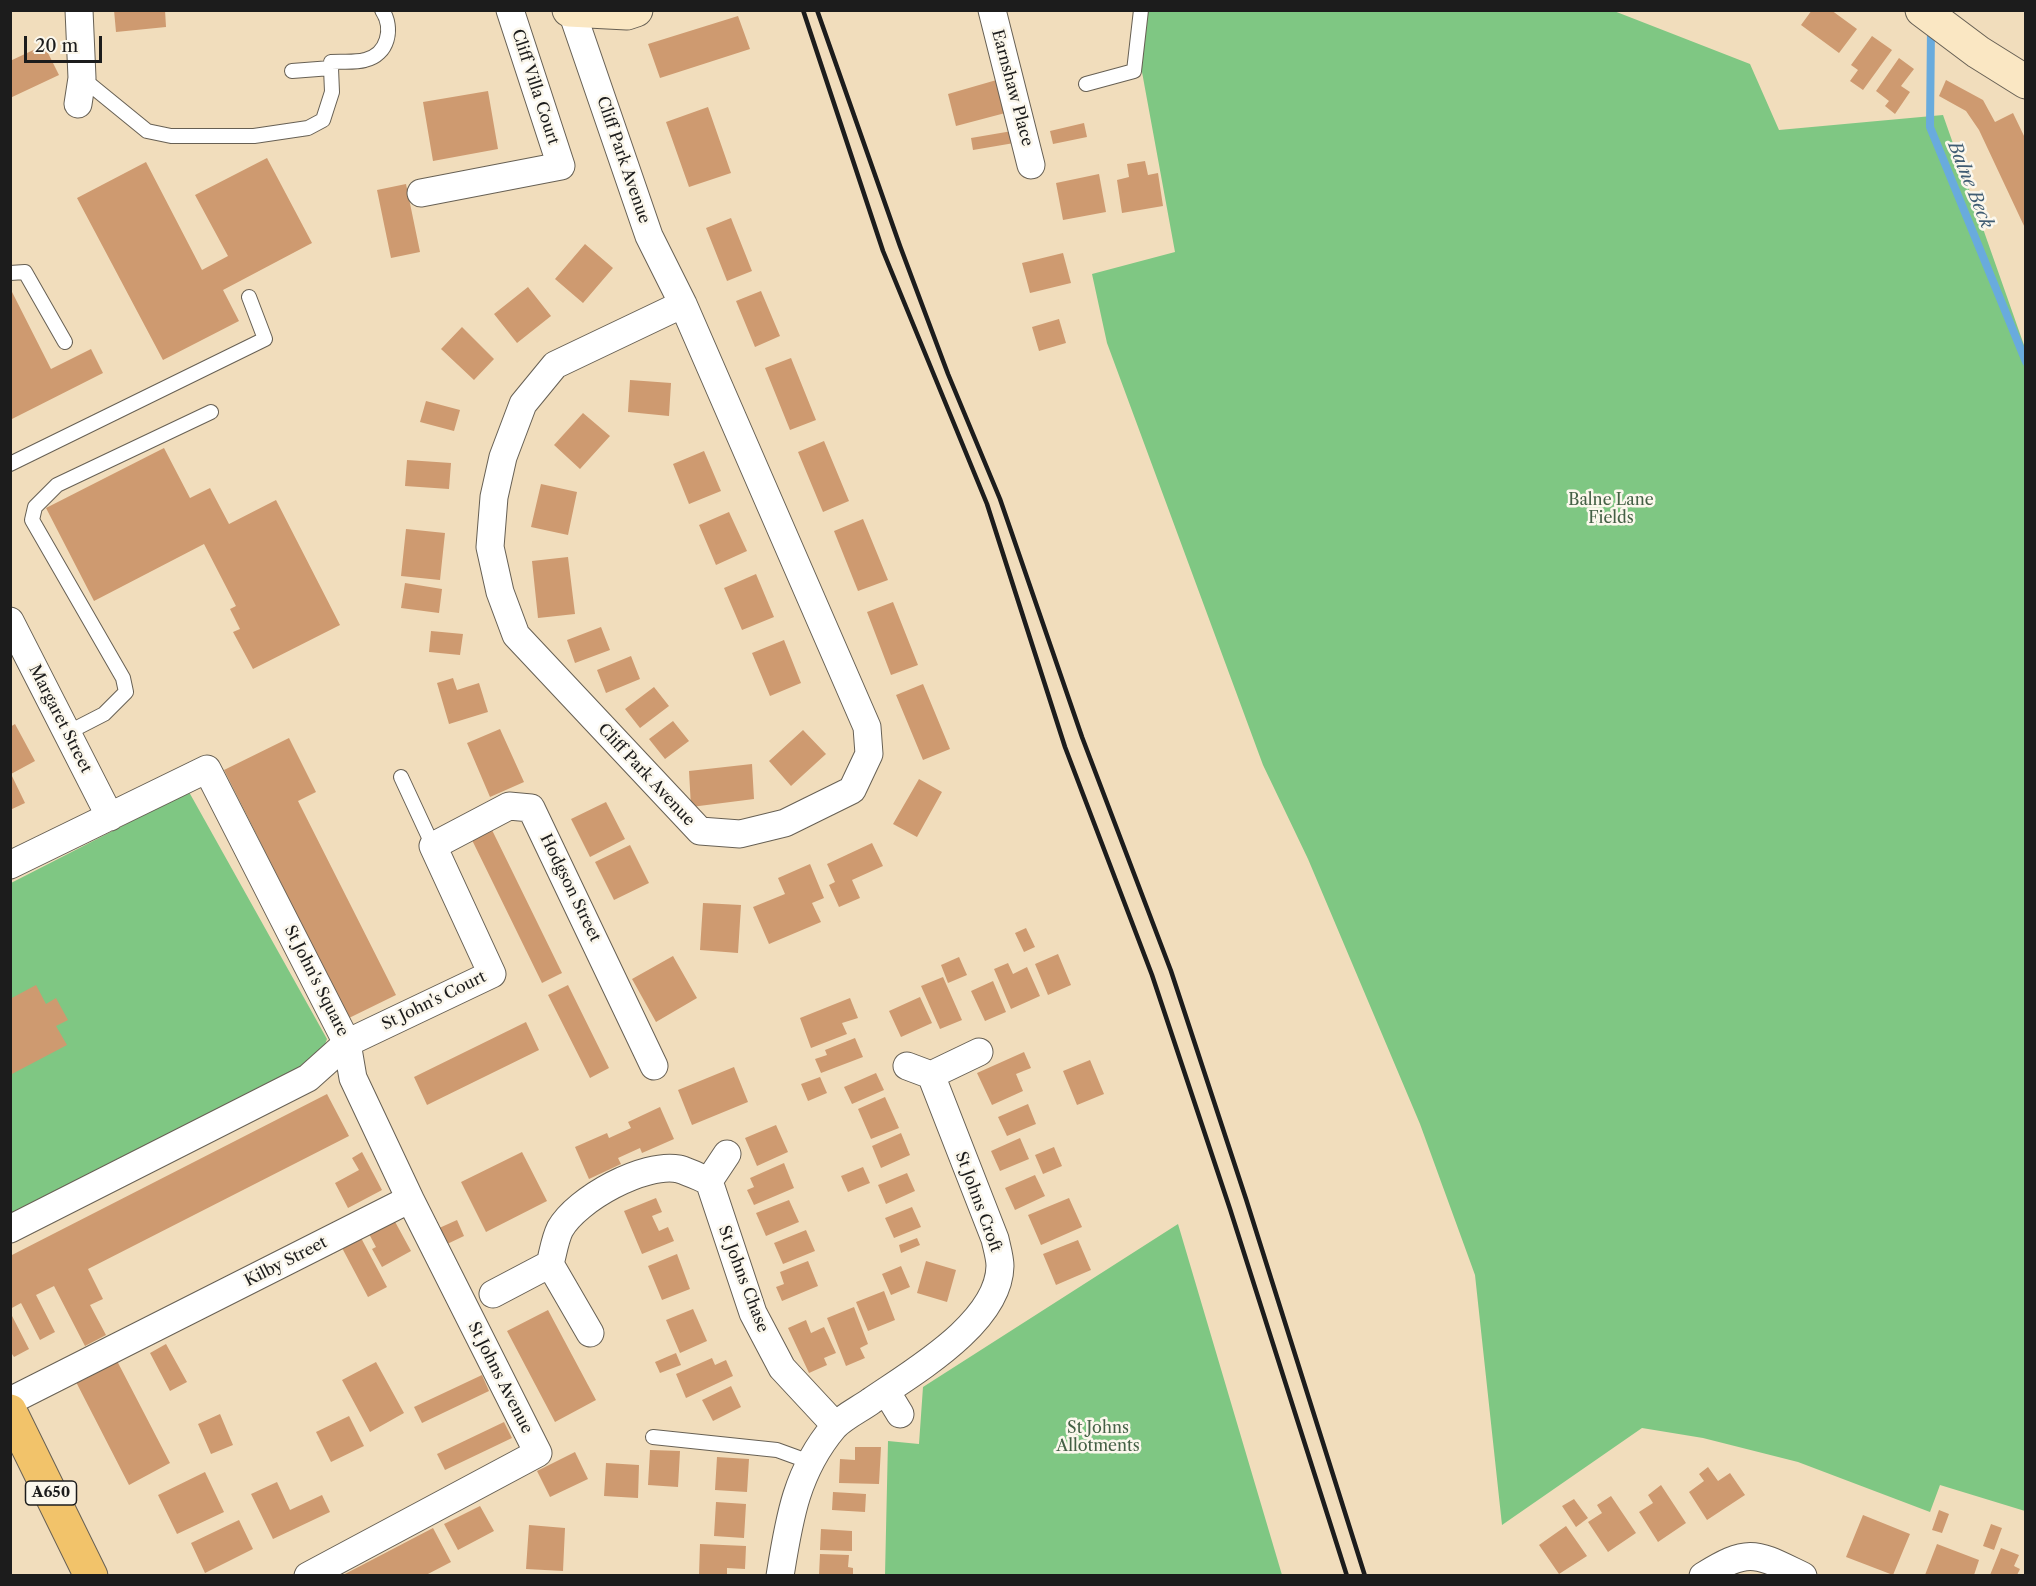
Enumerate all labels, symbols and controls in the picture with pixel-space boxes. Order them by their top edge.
scale bar [27,24,105,62]
street label: Cliff Villa Court [507,27,563,147]
street label: Earnshaw Place [987,28,1037,148]
text: 20 m [35,35,78,57]
street label: Cliff Park Avenue [592,94,654,226]
water label: Balne Beck [1943,138,1997,232]
park label: Balne Lane Fields [1568,490,1654,528]
street label: Margaret Street [24,662,96,776]
street label: Cliff Park Avenue [594,720,698,830]
street label: Hodgson Street [536,831,604,945]
street label: St John's Square [280,922,352,1040]
street label: St John's Court [379,967,489,1035]
street label: St Johns Croft [951,1149,1005,1255]
street label: St Johns Chase [714,1223,772,1335]
street label: Kilby Street [242,1233,330,1291]
street label: St Johns Avenue [464,1319,536,1437]
park label: St Johns Allotments [1056,1418,1140,1456]
road number: A650 [26,1481,76,1505]

